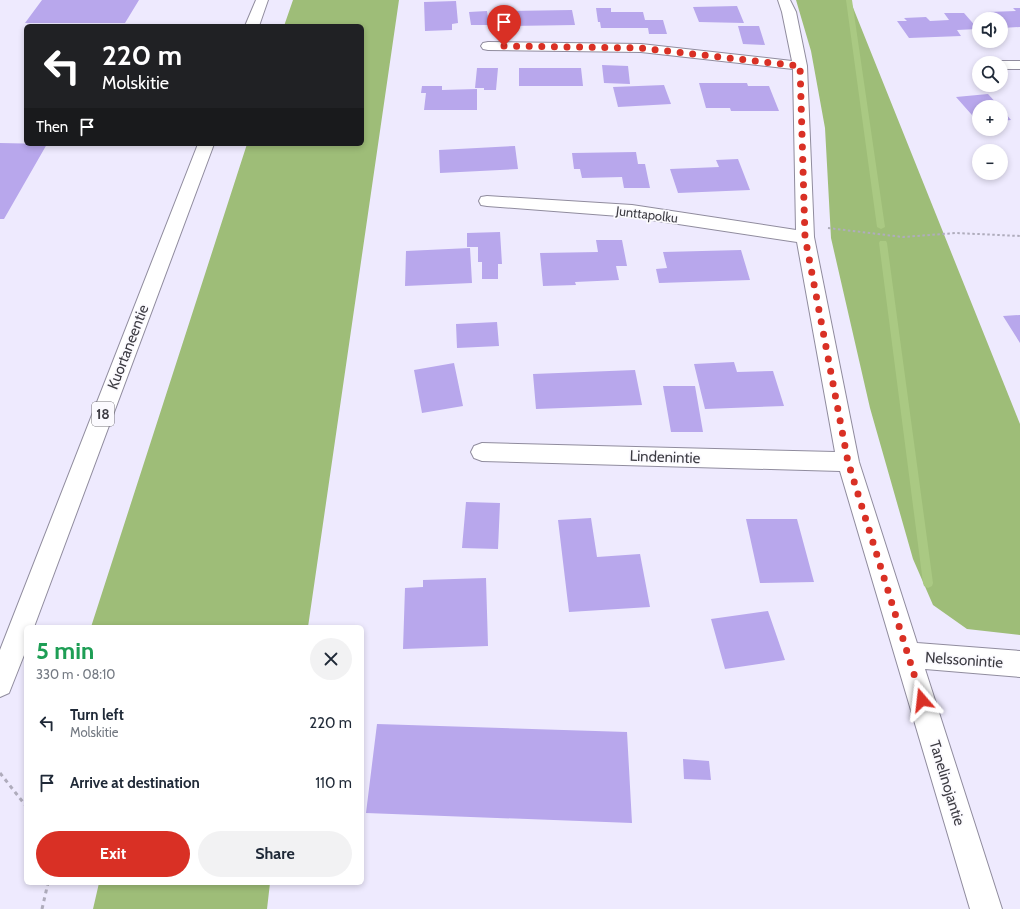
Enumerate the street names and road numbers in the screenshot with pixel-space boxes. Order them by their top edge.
street label: Junttapolku [614,202,679,226]
street label: Kuortaneentie [104,302,152,392]
road number: 18 [92,402,114,426]
street label: Lindenintie [629,447,701,467]
street label: Nelssonintie [924,648,1004,672]
street label: Tanelinojantie [925,738,969,828]

